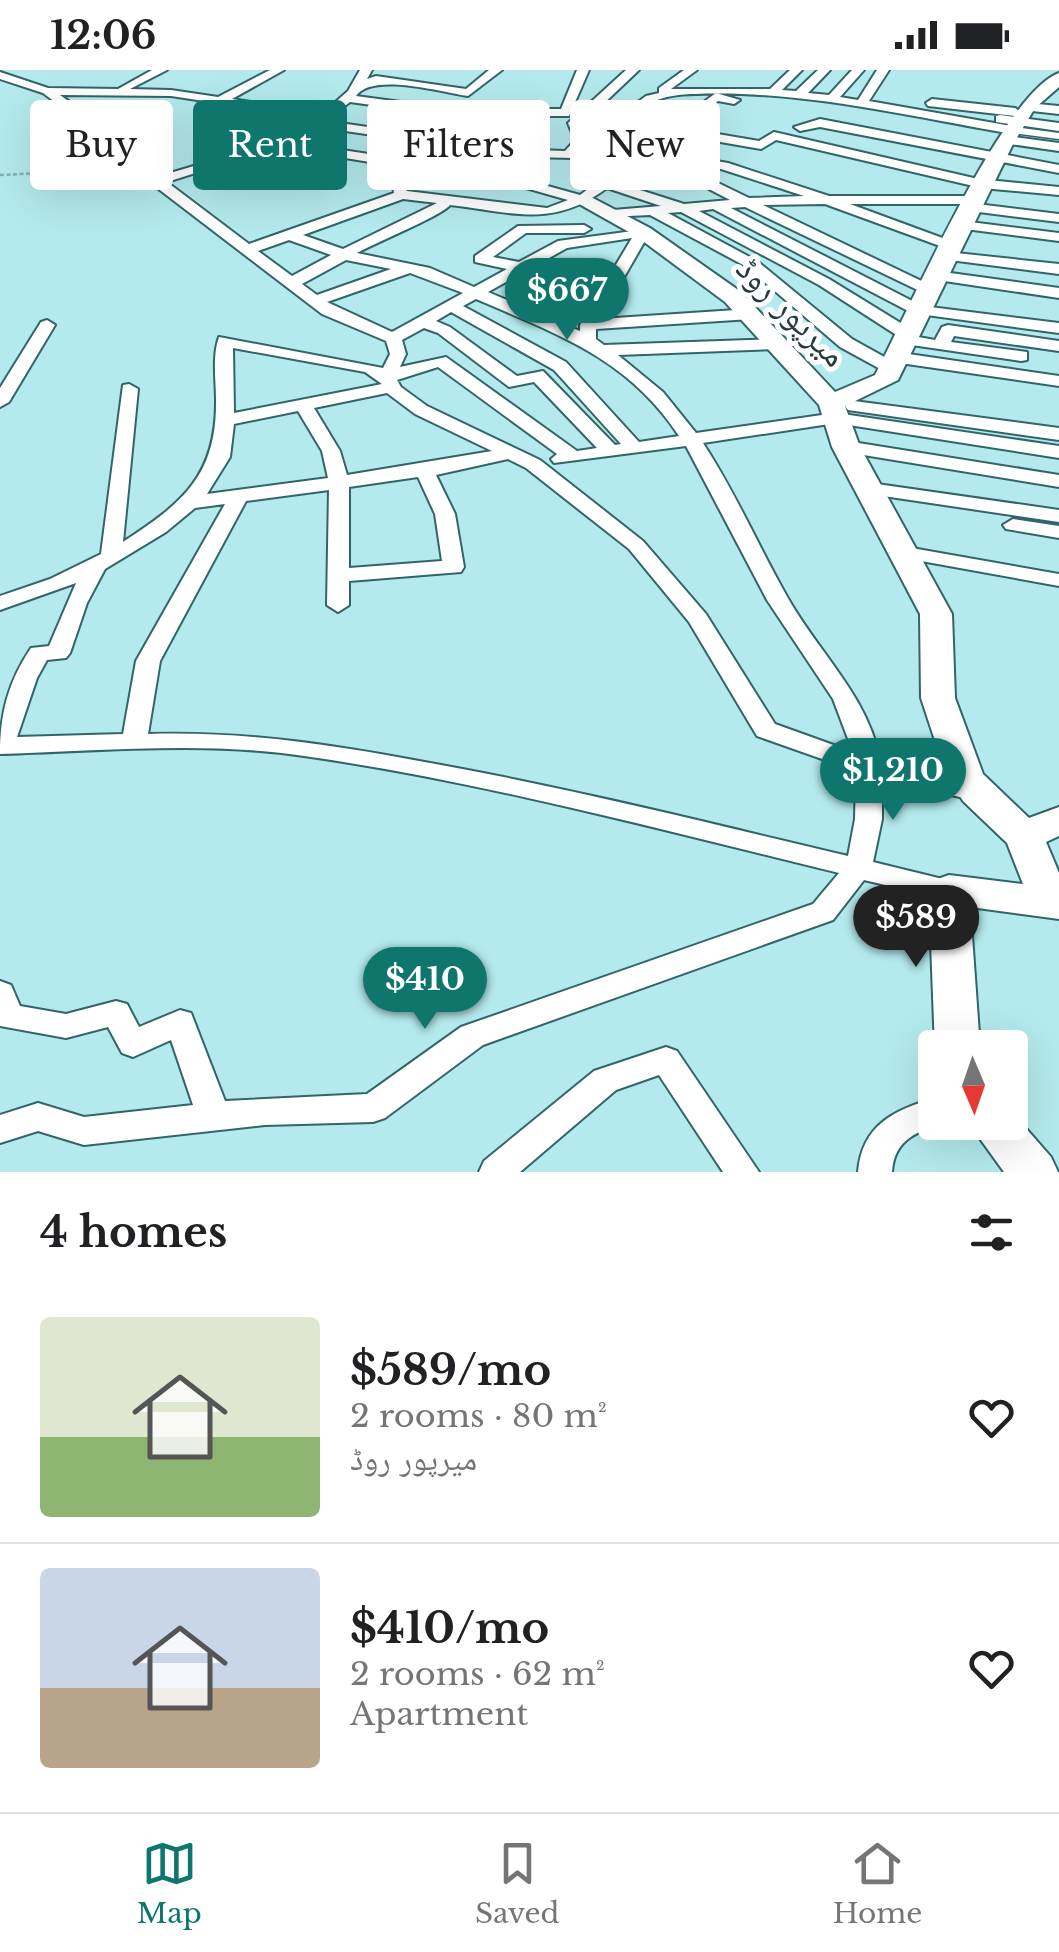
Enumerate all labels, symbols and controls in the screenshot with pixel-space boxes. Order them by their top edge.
text: 12:06 [50,12,156,59]
chip: Buy [30,100,173,190]
chip: Rent [193,100,347,190]
chip: Filters [367,100,550,190]
chip: New [570,100,720,190]
street label: میرپور روڈ [727,247,856,376]
pin: $667 [508,258,626,343]
text: $667 [527,270,607,310]
pin: $1,210 [812,738,974,823]
text: $1,210 [842,750,944,790]
pin: $589 [857,885,975,970]
text: $589 [875,897,957,937]
pin: $410 [366,947,484,1032]
text: $410 [385,959,465,999]
north arrow [918,1030,1028,1140]
map controls [918,1030,1028,1140]
icon: filters [964,1205,1019,1260]
text: 4 homes [40,1206,227,1258]
text: $589/mo [350,1344,551,1396]
icon: home [120,1357,240,1477]
icon: heart [964,1390,1019,1445]
text: 2 rooms · 80 m² [350,1396,607,1436]
text: میرپور روڈ [350,1439,477,1479]
text: $410/mo [350,1602,549,1654]
icon: home [120,1608,240,1728]
icon: heart [964,1641,1019,1696]
text: 2 rooms · 62 m² [350,1654,605,1694]
text: Apartment [350,1694,528,1734]
tab: Map [137,1836,202,1931]
tab: Saved [475,1836,559,1931]
tab: Home [833,1836,922,1931]

